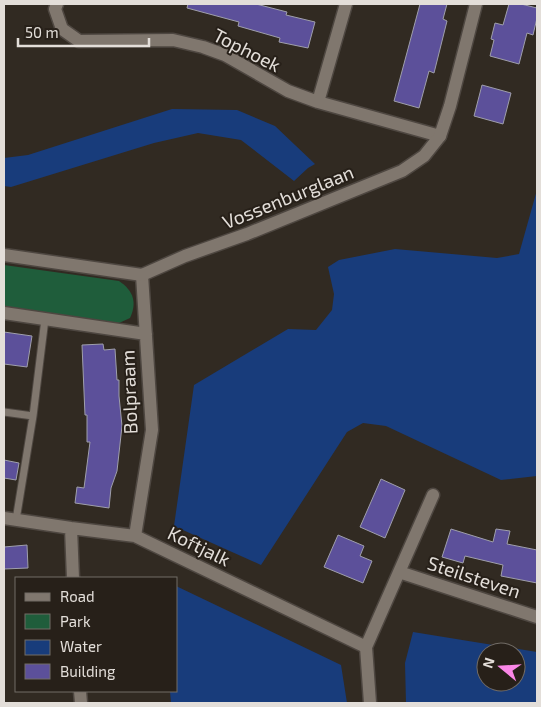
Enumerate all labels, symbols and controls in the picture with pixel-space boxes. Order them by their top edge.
scale bar [18,15,149,47]
text: 50 m [25,23,59,41]
street label: Tophoek [210,23,285,76]
street label: Vossenburglaan [219,160,357,233]
street label: Bolpraam [116,349,141,435]
street label: Koftjalk [164,521,235,571]
street label: Steilsteven [425,551,524,602]
legend [15,577,178,692]
text: Road [60,587,95,605]
text: Park [60,612,91,630]
text: Water [60,637,102,655]
north arrow [476,642,526,692]
text: N [479,655,498,670]
text: Building [60,662,116,680]

